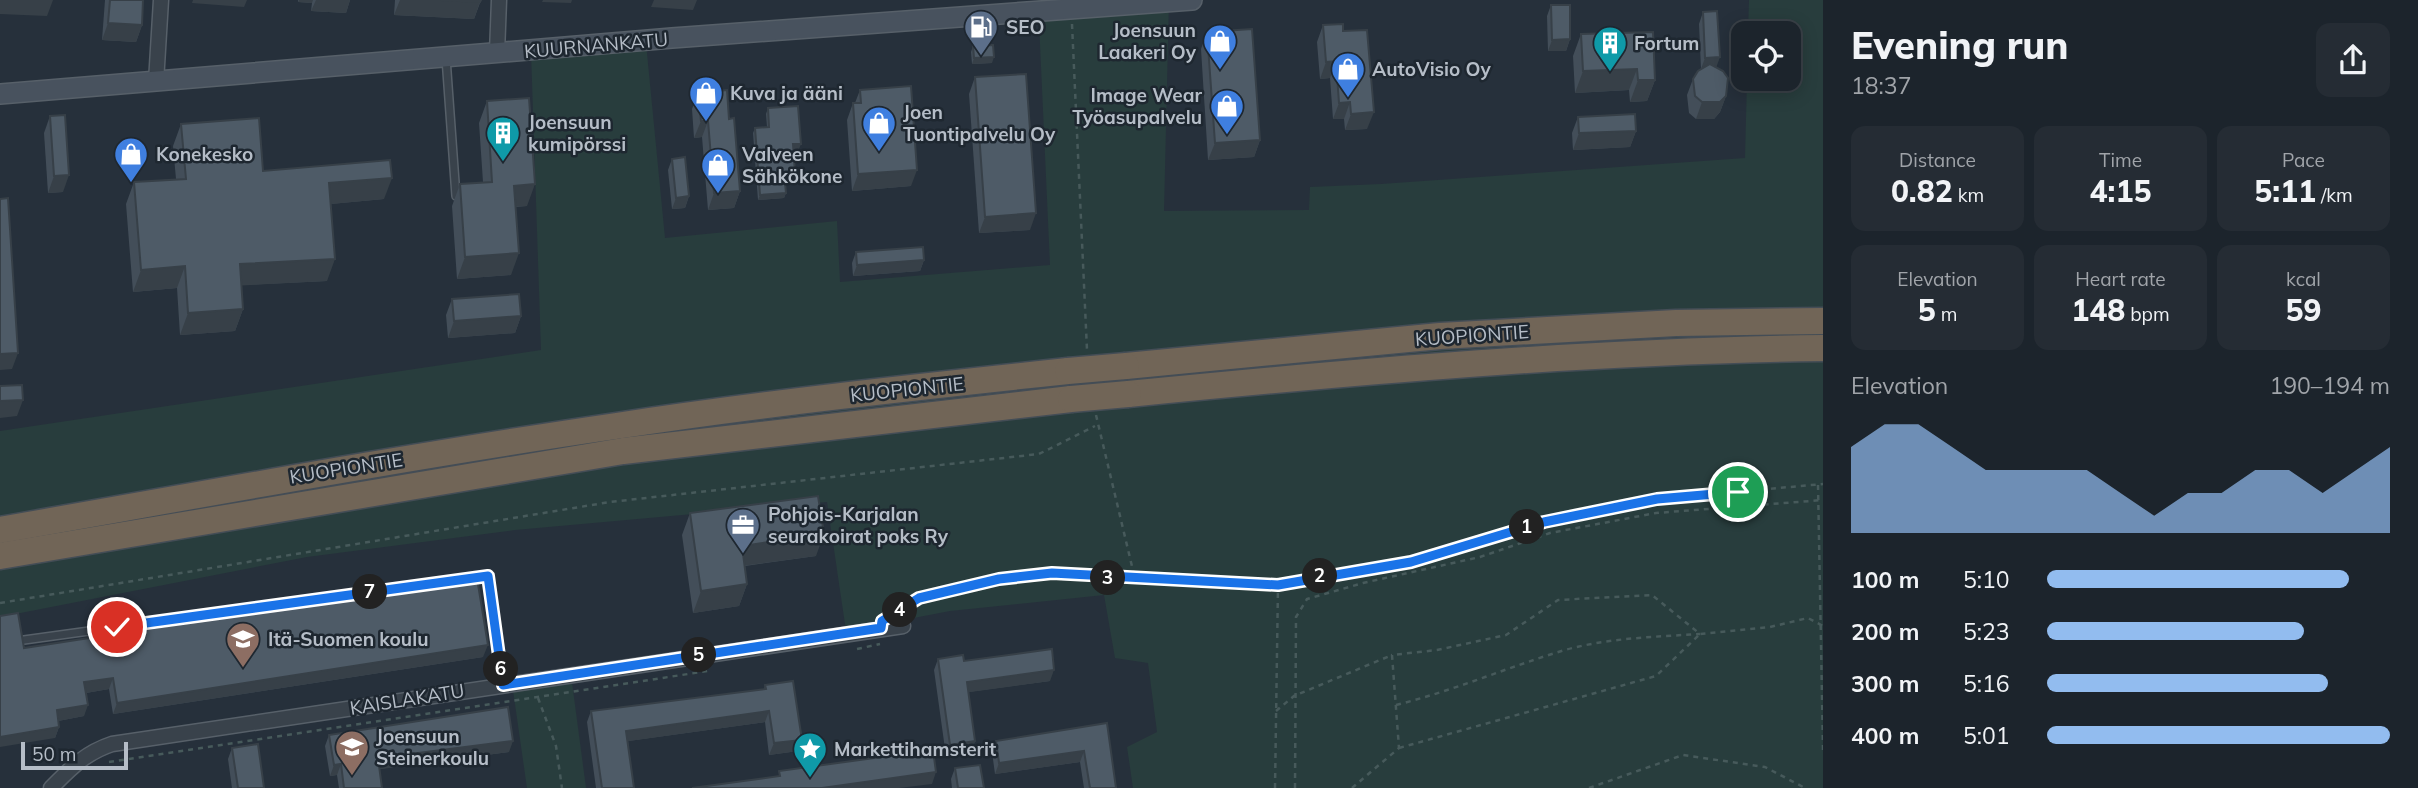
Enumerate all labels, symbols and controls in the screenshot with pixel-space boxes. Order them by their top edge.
fuel station icon: SEO [962,8,1000,57]
place label: SEO [1006,15,1045,39]
place label: Joensuun Laakeri Oy [1098,18,1197,64]
map controls [1731,21,1801,91]
button: locate [1731,21,1801,91]
text: Evening run [1851,21,2069,69]
shop icon: Joensuun Laakeri Oy [1201,22,1239,71]
button: share [2316,23,2390,97]
building icon: Fortum [1591,24,1629,73]
street label: KUURNANKATU [523,27,669,63]
place label: Fortum [1634,31,1699,55]
shop icon: AutoVisio Oy [1329,50,1367,99]
place label: AutoVisio Oy [1372,57,1491,81]
text: 18:37 [1851,71,1911,100]
shop icon: Kuva ja ääni [687,74,725,123]
place label: Kuva ja ääni [730,81,843,105]
place label: Image Wear Työasupalvelu [1072,83,1203,129]
shop icon: Image Wear Työasupalvelu [1208,87,1246,136]
place label: Joen Tuontipalvelu Oy [903,100,1056,146]
shop icon: Joen Tuontipalvelu Oy [860,104,898,153]
place label: Joensuun kumipörssi [528,110,626,156]
building icon: Joensuun kumipörssi [484,114,522,163]
shop icon: Konekesko [112,135,150,184]
place label: Konekesko [156,142,253,166]
place label: Valveen Sähkökone [741,142,842,188]
shop icon: Valveen Sähkökone [699,146,737,195]
text: Distance [1899,148,1976,172]
text: Time [2099,148,2142,172]
text: Pace [2282,148,2325,172]
text: 0.82 [1891,172,1953,210]
text: 4:15 [2090,172,2151,210]
text: 5:11 [2254,172,2316,210]
text: km [1953,183,1984,207]
text: /km [2316,183,2353,207]
text: Elevation [1897,267,1978,291]
text: Heart rate [2075,267,2166,291]
text: kcal [2286,267,2321,291]
text: 5 [1918,291,1936,329]
text: 148 [2071,291,2125,329]
text: 59 [2286,291,2322,329]
text: m [1936,302,1957,326]
text: bpm [2125,302,2170,326]
street label: KUOPIONTIE [1414,319,1530,351]
street label: KUOPIONTIE [849,371,965,407]
text: Elevation [1851,371,1948,400]
text: 190–194 m [2269,371,2390,400]
street label: KUOPIONTIE [288,447,404,489]
pin [1708,462,1768,522]
icon: arrive [1719,473,1757,511]
place label: Pohjois-Karjalan seurakoirat poks Ry [768,502,949,548]
office icon: Pohjois-Karjalan seurakoirat poks Ry [724,506,762,555]
pin: 1 [1510,510,1544,544]
text: 1 [1521,514,1532,538]
pin: 2 [1302,558,1338,594]
pin: 3 [1090,560,1126,596]
text: 2 [1314,563,1325,587]
text: 3 [1102,565,1113,589]
text: 100 m [1851,565,1919,594]
text: 5:10 [1963,565,2010,594]
pin: 7 [352,574,388,610]
text: 7 [364,579,375,603]
pin: 4 [883,592,918,628]
pin [87,597,147,657]
text: 4 [894,597,905,621]
icon: check [98,608,136,646]
text: 200 m [1851,617,1919,646]
text: 5:23 [1963,617,2010,646]
school or university icon: Itä-Suomen koulu [224,620,262,669]
place label: Itä-Suomen koulu [268,627,428,651]
pin: 5 [682,638,716,672]
text: 5 [693,642,704,666]
pin: 6 [484,652,518,686]
text: 6 [495,656,506,680]
text: 300 m [1851,669,1919,698]
text: 5:16 [1963,669,2010,698]
street label: KAISLAKATU [348,678,466,720]
text: 400 m [1851,721,1919,750]
text: 5:01 [1963,721,2010,750]
place label: Joensuun Steinerkoulu [376,724,489,770]
school or university icon: Joensuun Steinerkoulu [333,728,371,777]
place icon: Markettihamsterit [791,730,829,779]
place label: Markettihamsterit [834,737,996,761]
scale bar [21,739,128,771]
text: 50 m [32,742,76,766]

